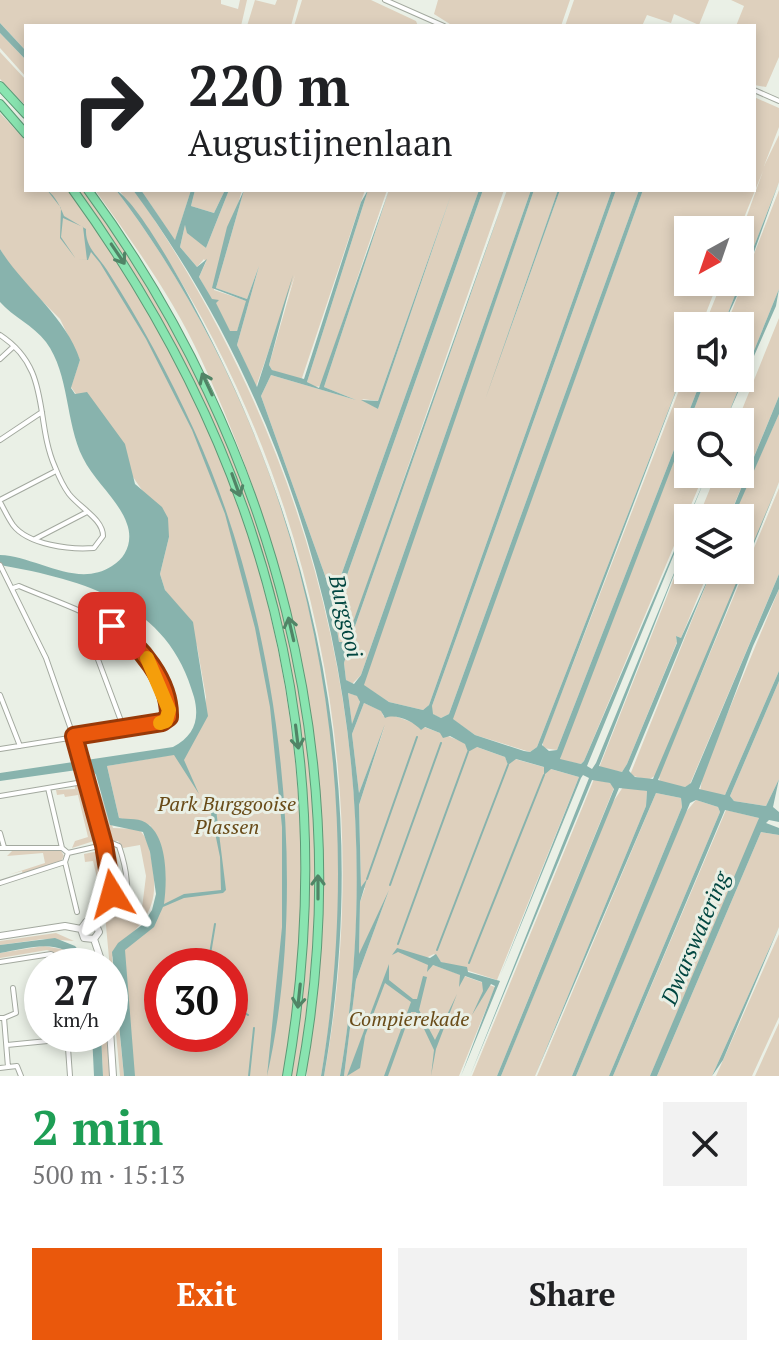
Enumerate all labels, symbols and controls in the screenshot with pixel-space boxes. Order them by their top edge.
text: 220 m [188,48,350,122]
icon: right [56,56,160,160]
text: Augustijnenlaan [188,119,452,166]
north arrow [674,216,754,296]
map controls [674,216,754,584]
one-way arrow [110,242,126,264]
button: sound [674,312,754,392]
one-way arrow [199,372,214,396]
button: search [674,408,754,488]
one-way arrow [230,472,244,497]
button: layers [674,504,754,584]
water label: Burggooi [323,571,370,660]
pin [78,592,146,660]
icon: arrive [90,604,134,648]
one-way arrow [283,617,298,642]
one-way arrow [290,723,305,750]
park label: Park Burggooise Plassen [157,790,296,840]
position arrow [70,852,154,936]
water label: Dwarswatering [653,866,736,1010]
one-way arrow [310,874,326,901]
speed limit sign: 30 [144,948,248,1052]
text: 27 [53,963,99,1016]
one-way arrow [291,982,306,1009]
park label: Compierekade [349,1005,469,1032]
text: km/h [53,1006,99,1033]
text: 2 min [32,1095,163,1159]
button: close [663,1102,747,1186]
text: 500 m · 15:13 [32,1157,185,1191]
button: Exit [32,1248,382,1340]
button: Share [398,1248,747,1340]

